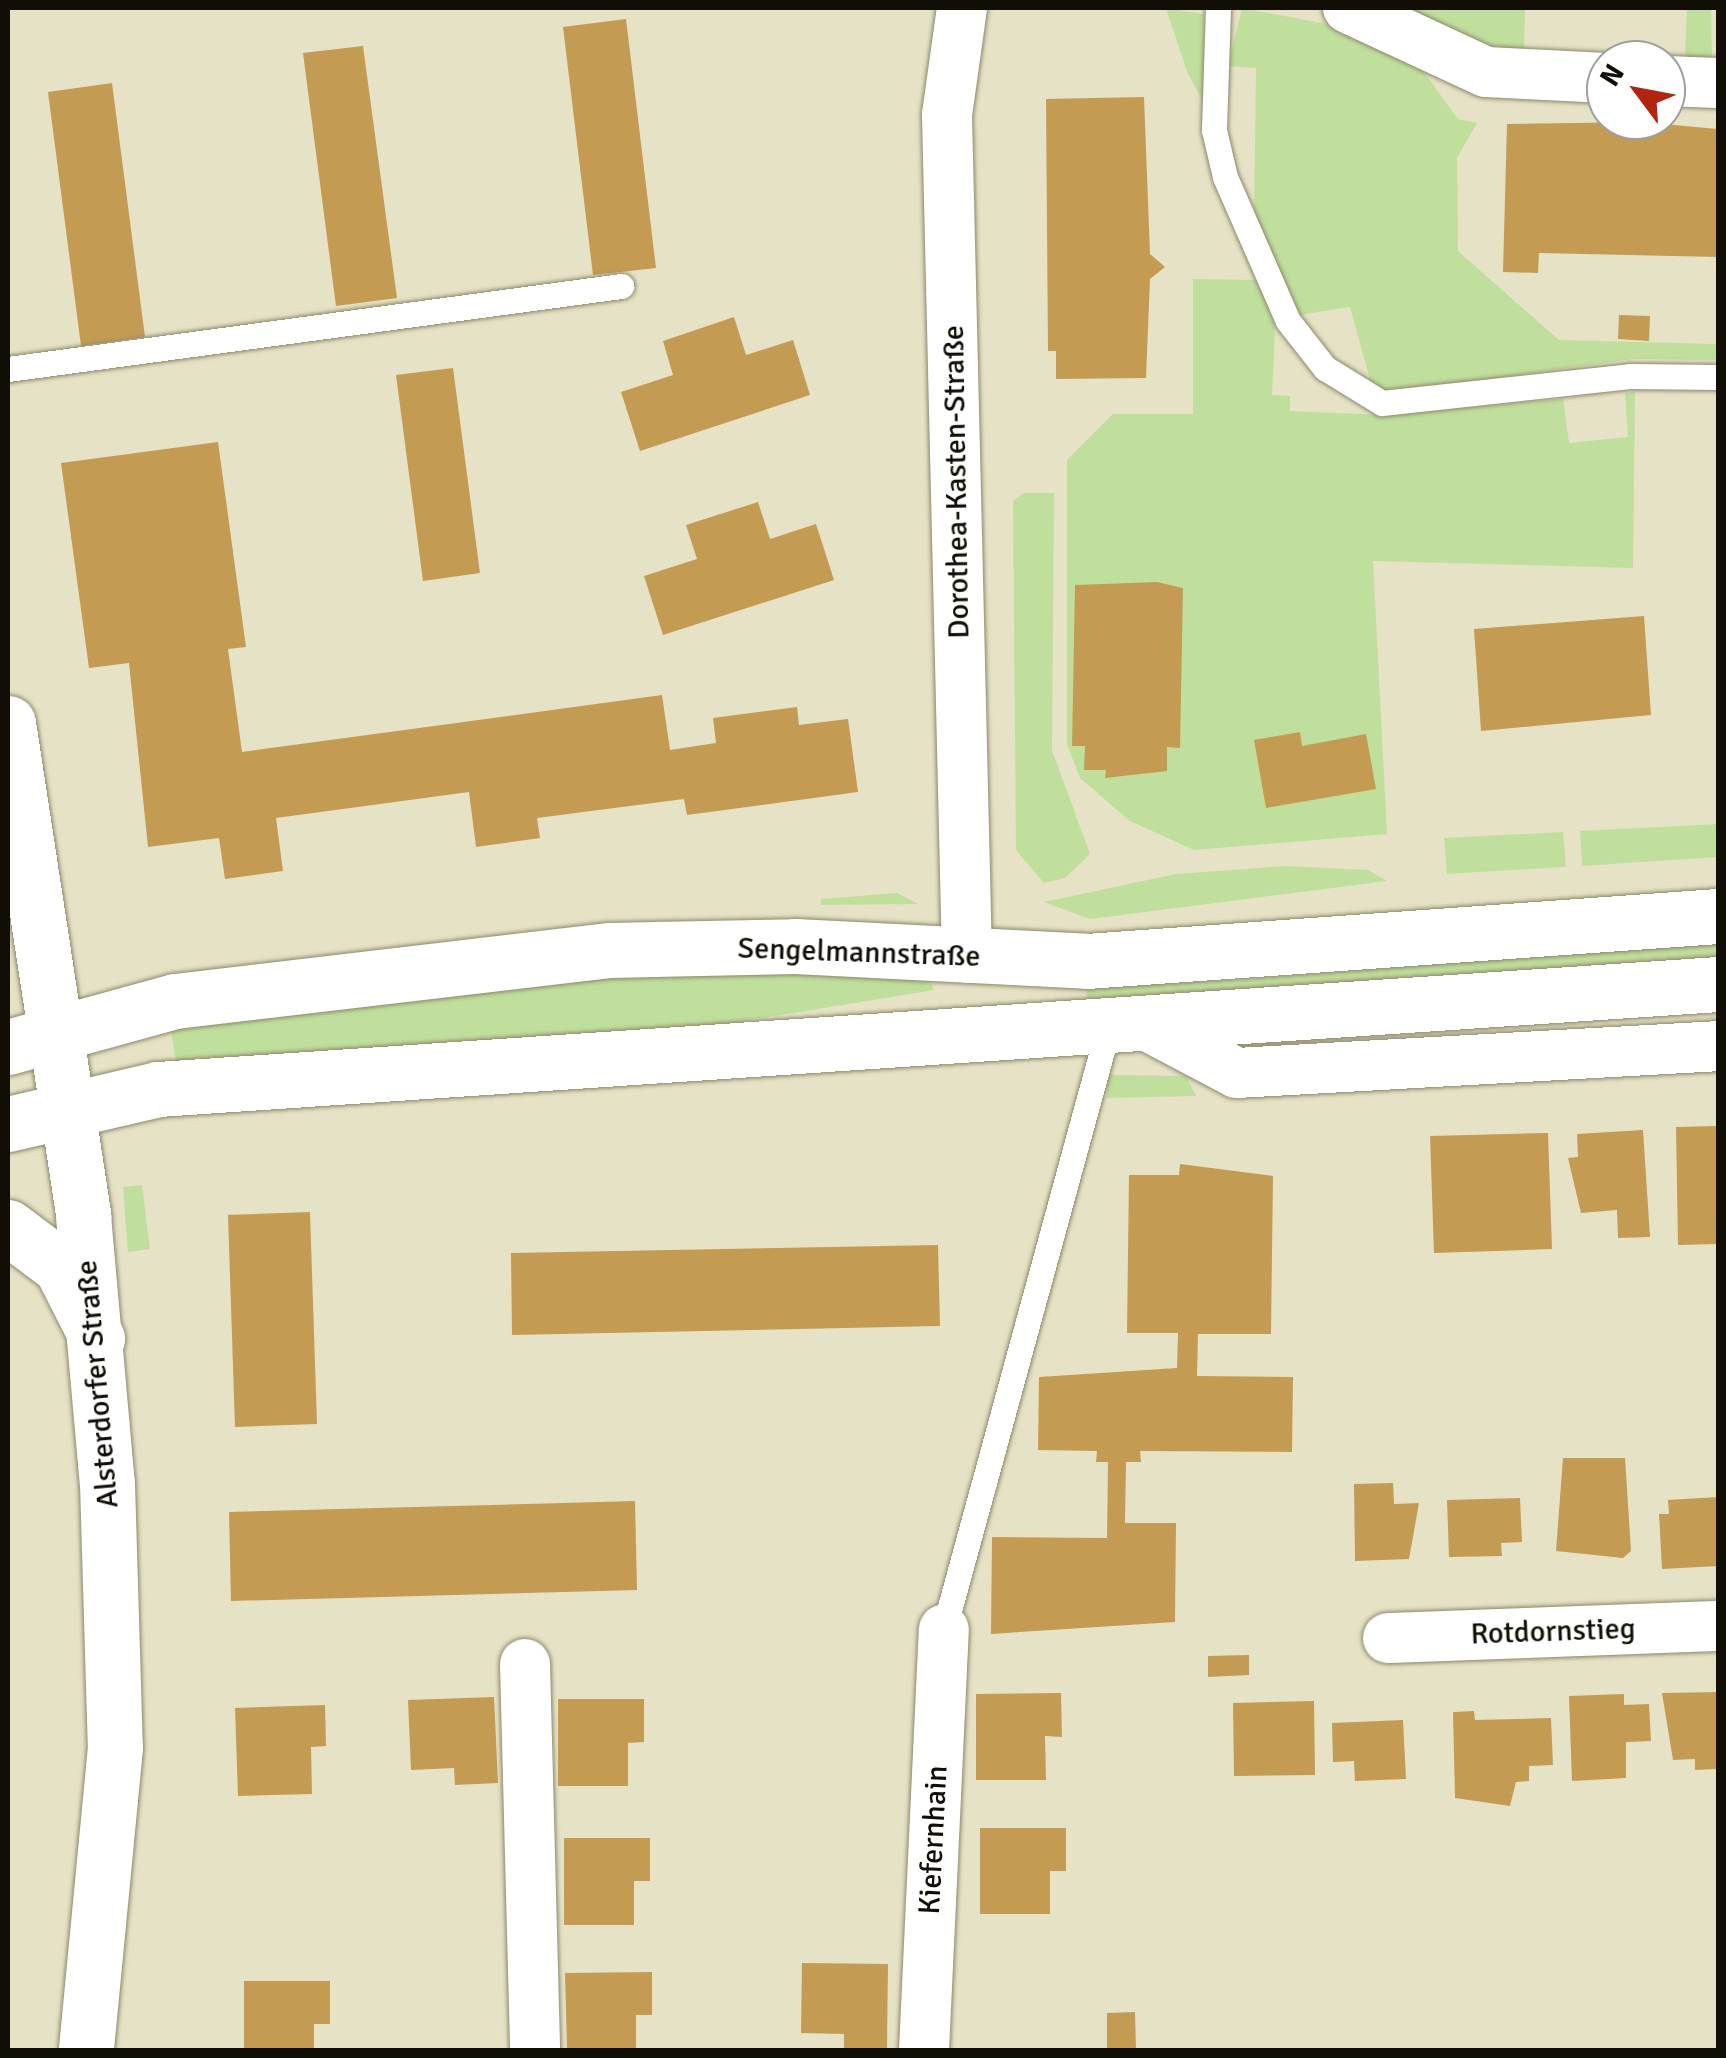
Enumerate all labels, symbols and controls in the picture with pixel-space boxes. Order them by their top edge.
north arrow [1586,40,1686,140]
text: N [1593,58,1632,92]
street label: Dorothea-Kasten-Straße [936,325,978,639]
street label: Sengelmannstraße [737,931,981,975]
street label: Alsterdorfer Straße [69,1258,127,1510]
street label: Rotdornstieg [1470,1611,1636,1653]
street label: Kiefernhain [912,1765,956,1915]

